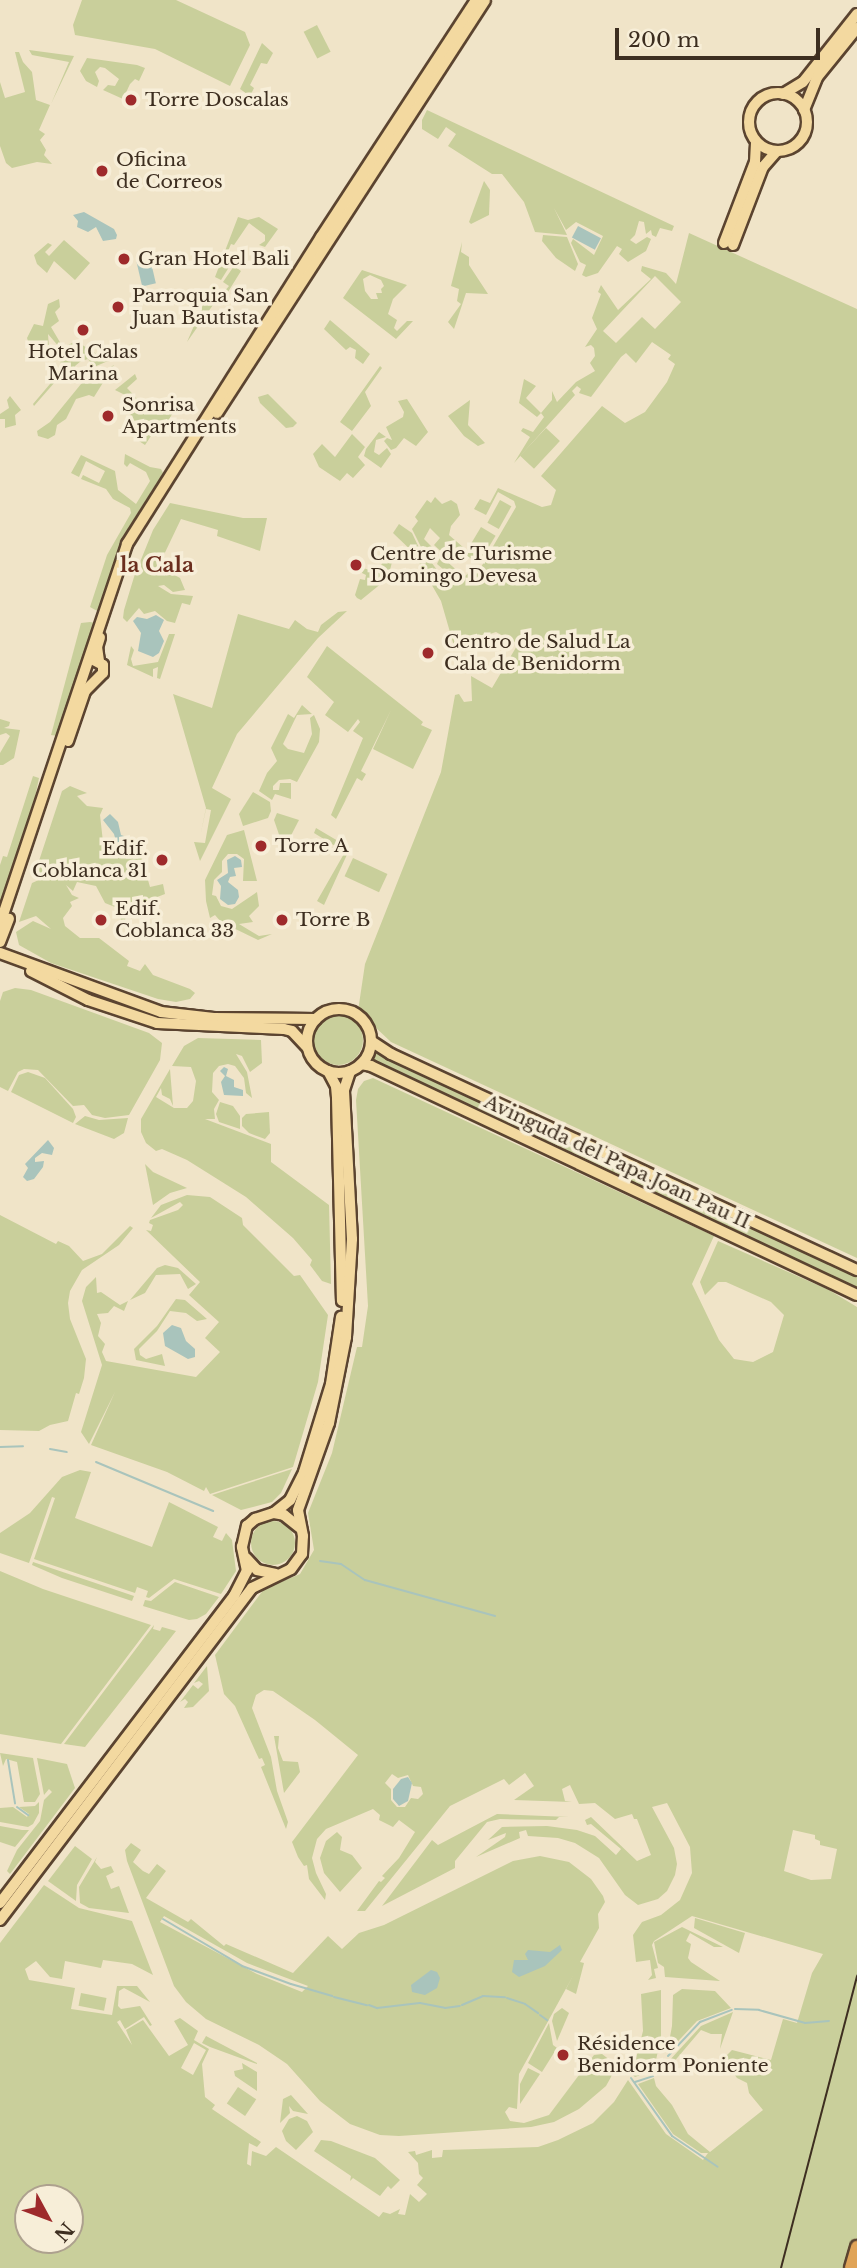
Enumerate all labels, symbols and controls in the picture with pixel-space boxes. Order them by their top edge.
scale bar [619,14,824,58]
text: 200 m [628,27,699,53]
place label: Torre Doscalas [145,89,289,111]
marker: Torre Doscalas [123,92,139,108]
place label: Oficina de Correos [116,149,223,193]
marker: Oficina de Correos [94,163,110,179]
place label: Gran Hotel Bali [138,248,290,270]
marker: Gran Hotel Bali [116,251,132,267]
place label: Parroquia San Juan Bautista [132,285,269,329]
marker: Parroquia San Juan Bautista [110,299,126,315]
marker: Hotel Calas Marina [75,322,91,338]
place label: Hotel Calas Marina [28,341,138,385]
place label: Sonrisa Apartments [122,394,237,438]
marker: Sonrisa Apartments [100,408,116,424]
place label: Centre de Turisme Domingo Devesa [370,543,553,587]
district label: la Cala [120,552,194,578]
marker: Centre de Turisme Domingo Devesa [348,557,364,573]
place label: Centro de Salud La Cala de Benidorm [444,631,631,675]
marker: Centro de Salud La Cala de Benidorm [418,643,438,663]
place label: Torre A [275,835,349,857]
place label: Edif. Coblanca 31 [32,838,148,882]
marker: Torre A [253,838,269,854]
marker: Edif. Coblanca 31 [154,852,170,868]
place label: Edif. Coblanca 33 [115,898,234,942]
place label: Torre B [296,909,370,931]
marker: Edif. Coblanca 33 [93,912,109,928]
marker: Torre B [274,912,290,928]
street label: Avinguda del Papa Joan Pau II [480,1090,754,1234]
place label: Résidence Benidorm Poniente [577,2033,769,2077]
marker: Résidence Benidorm Poniente [555,2047,571,2063]
north arrow [14,2184,84,2254]
text: N [49,2218,78,2246]

